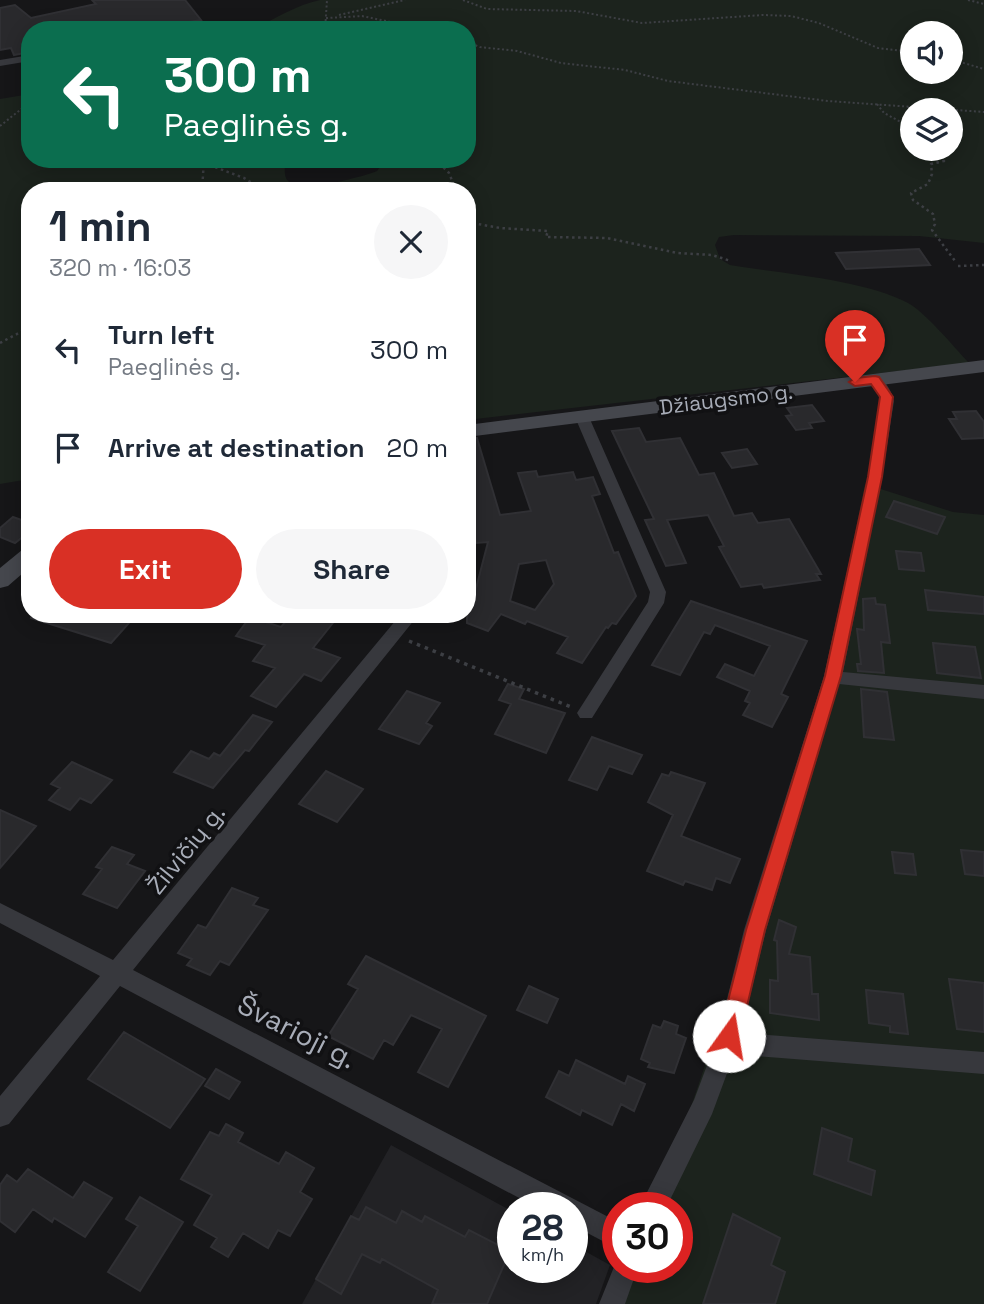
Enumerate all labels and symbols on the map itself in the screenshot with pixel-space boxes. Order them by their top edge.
pin [825,310,885,382]
street label: Džiaugsmo g. [658,377,794,421]
street label: Žilvičių g. [140,798,232,900]
street label: Švarioji g. [231,986,363,1076]
position arrow [692,999,766,1073]
speed limit sign: 30 [602,1192,693,1283]

